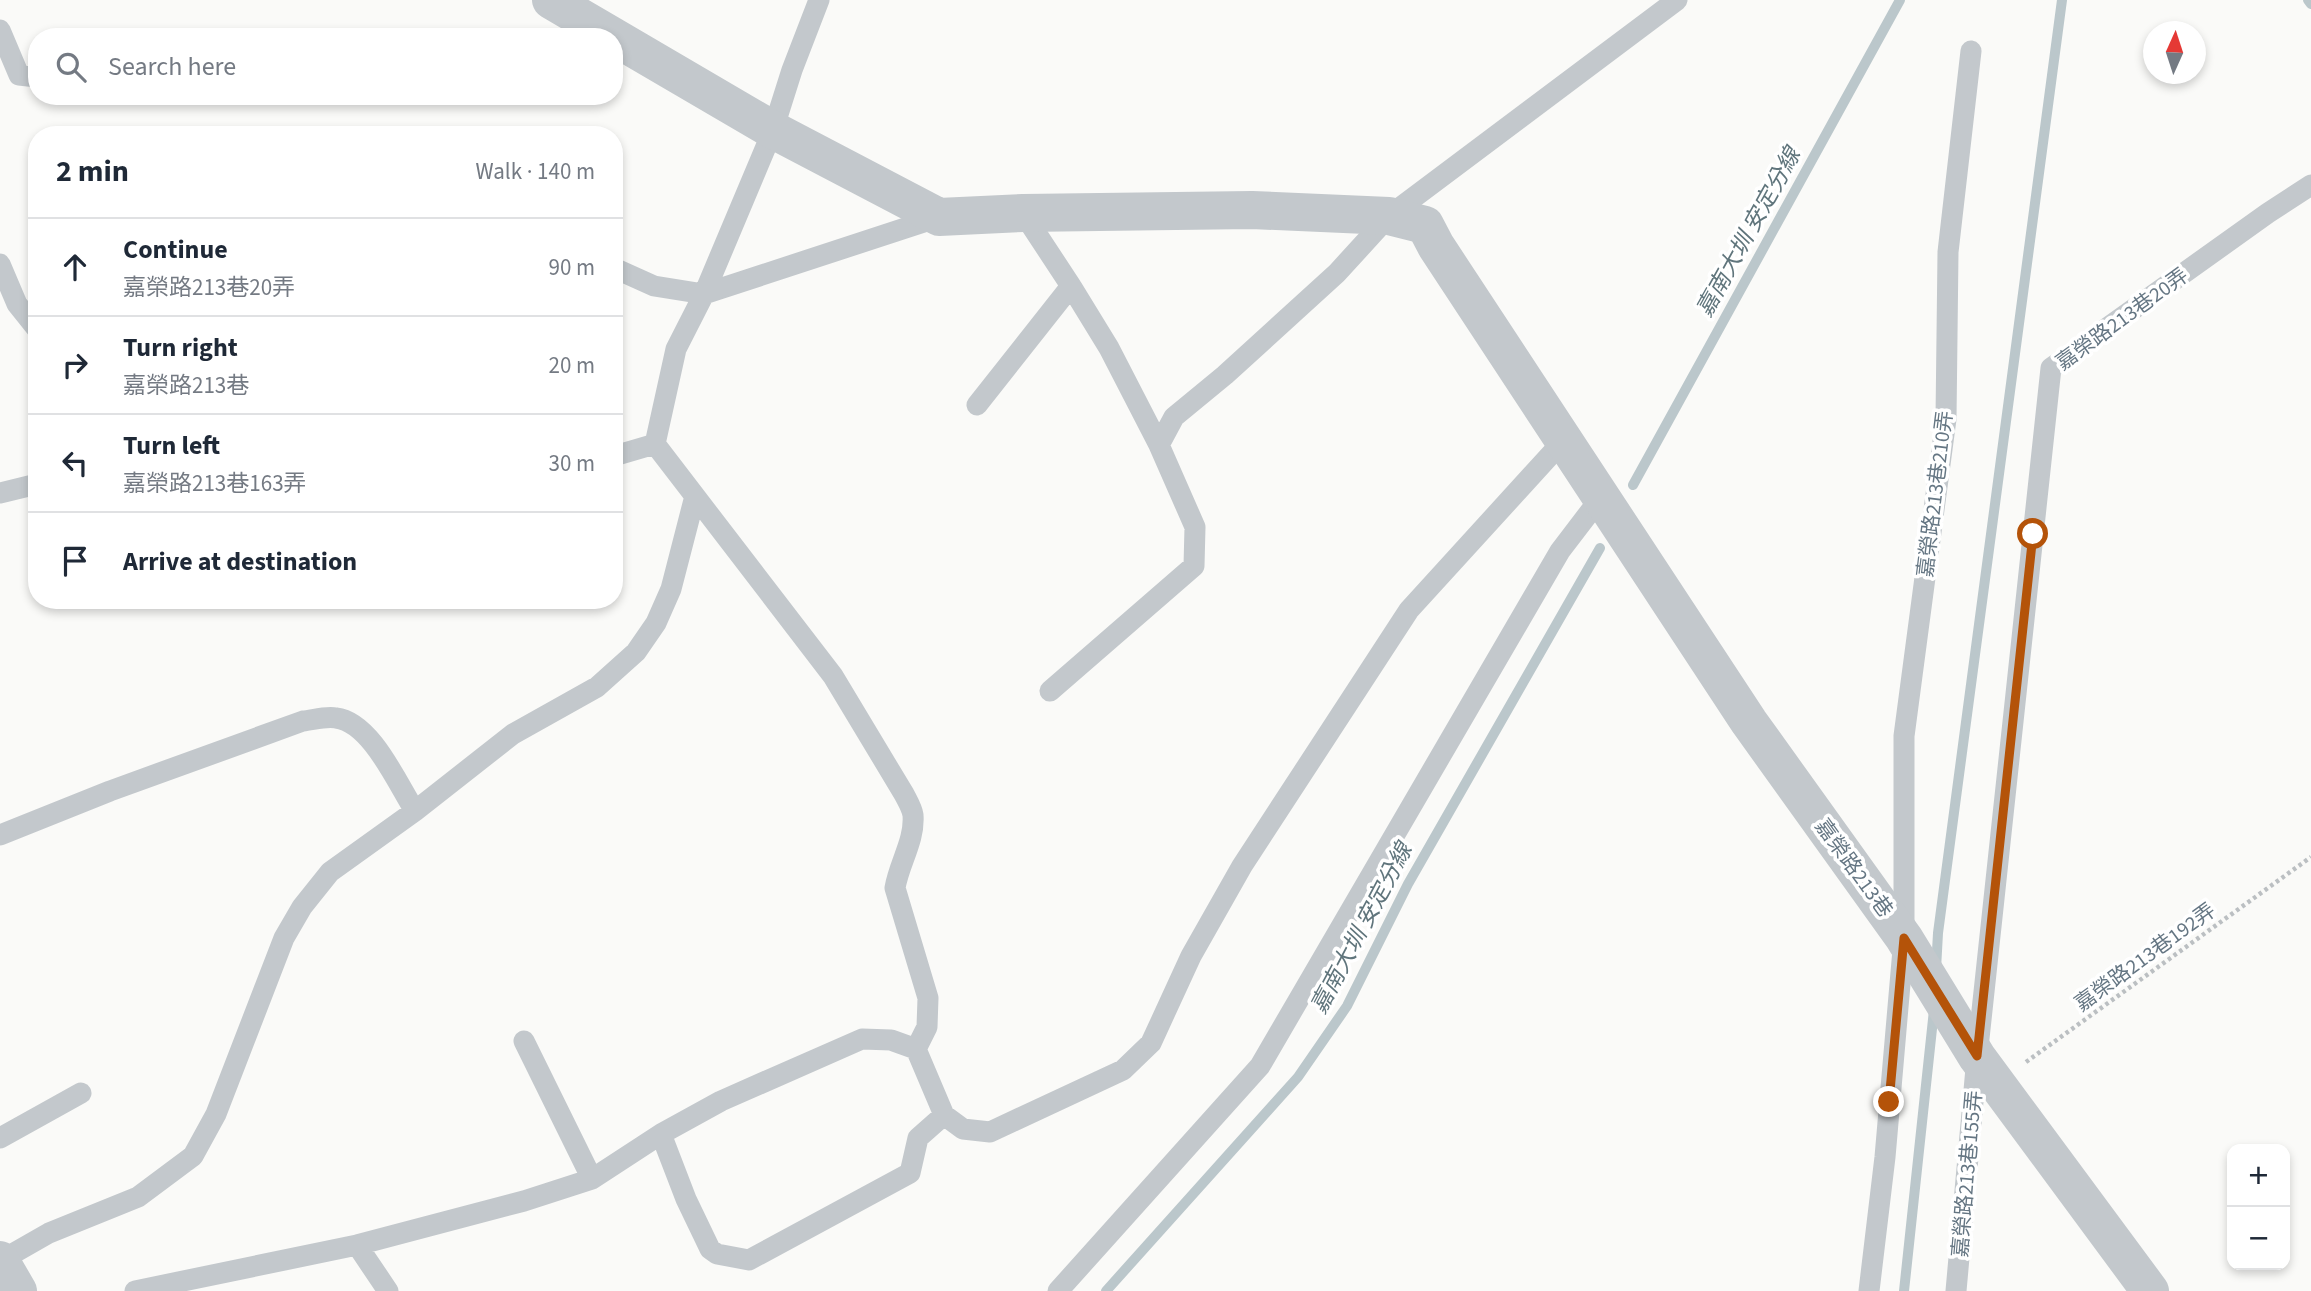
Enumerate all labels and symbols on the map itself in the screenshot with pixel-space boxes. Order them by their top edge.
north arrow [2143,21,2206,84]
water label: 嘉南大圳 安定分線 [1688,139,1810,323]
street label: 嘉榮路213巷20弄 [2050,261,2194,377]
street label: 嘉榮路213巷210弄 [1910,409,1960,579]
route start [2017,518,2048,549]
street label: 嘉榮路213巷 [1808,813,1900,923]
water label: 嘉南大圳 安定分線 [1303,835,1422,1019]
street label: 嘉榮路213巷192弄 [2068,896,2222,1018]
route end [1873,1086,1904,1117]
street label: 嘉榮路213巷155弄 [1945,1089,1989,1259]

